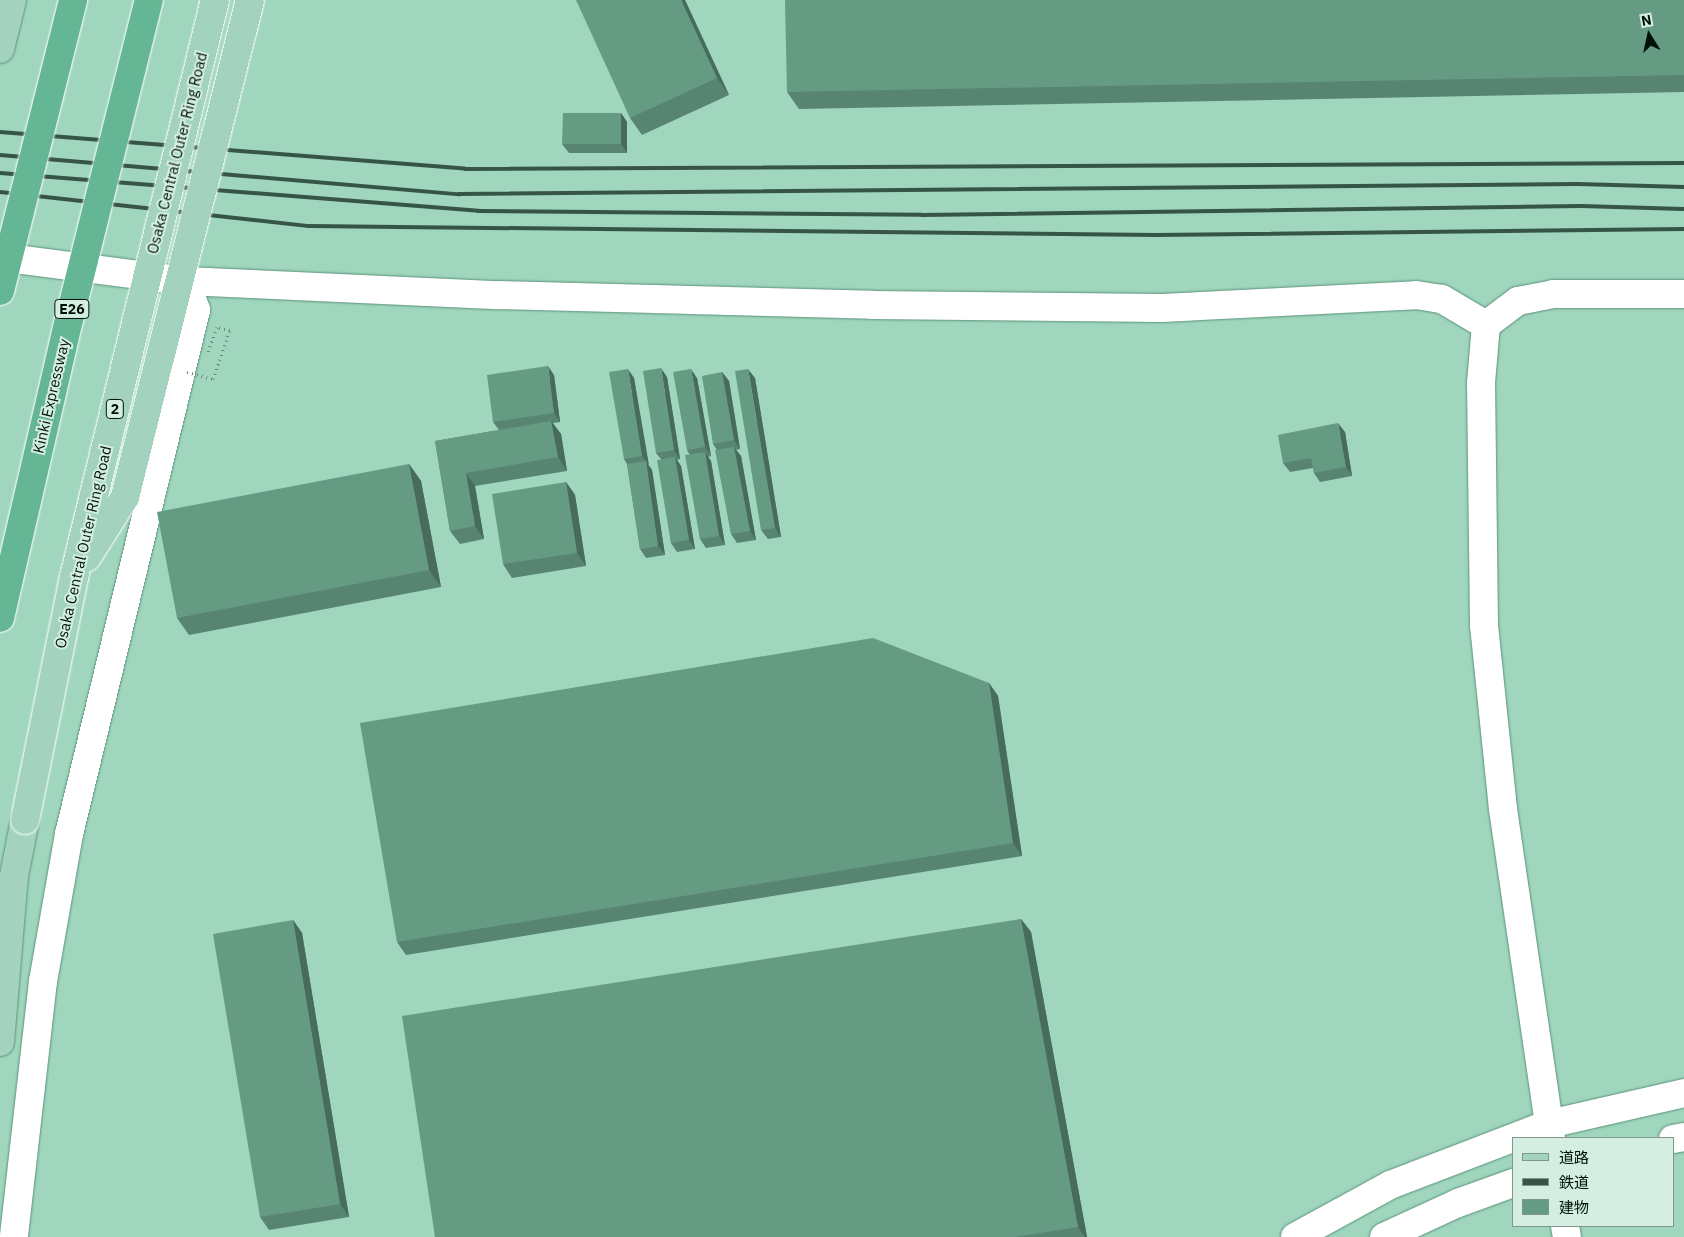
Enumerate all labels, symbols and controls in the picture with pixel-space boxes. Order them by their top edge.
north arrow [1624,10,1674,60]
text: N [1640,10,1653,30]
street label: Osaka Central Outer Ring Road [143,50,211,256]
road number: E26 [53,298,91,320]
street label: Kinki Expressway [29,337,73,455]
road number: 2 [105,398,125,420]
street label: Osaka Central Outer Ring Road [51,444,115,650]
legend [1512,1137,1674,1227]
text: 道路 [1559,1148,1589,1167]
text: 鉄道 [1559,1173,1589,1192]
text: 建物 [1559,1198,1589,1217]

